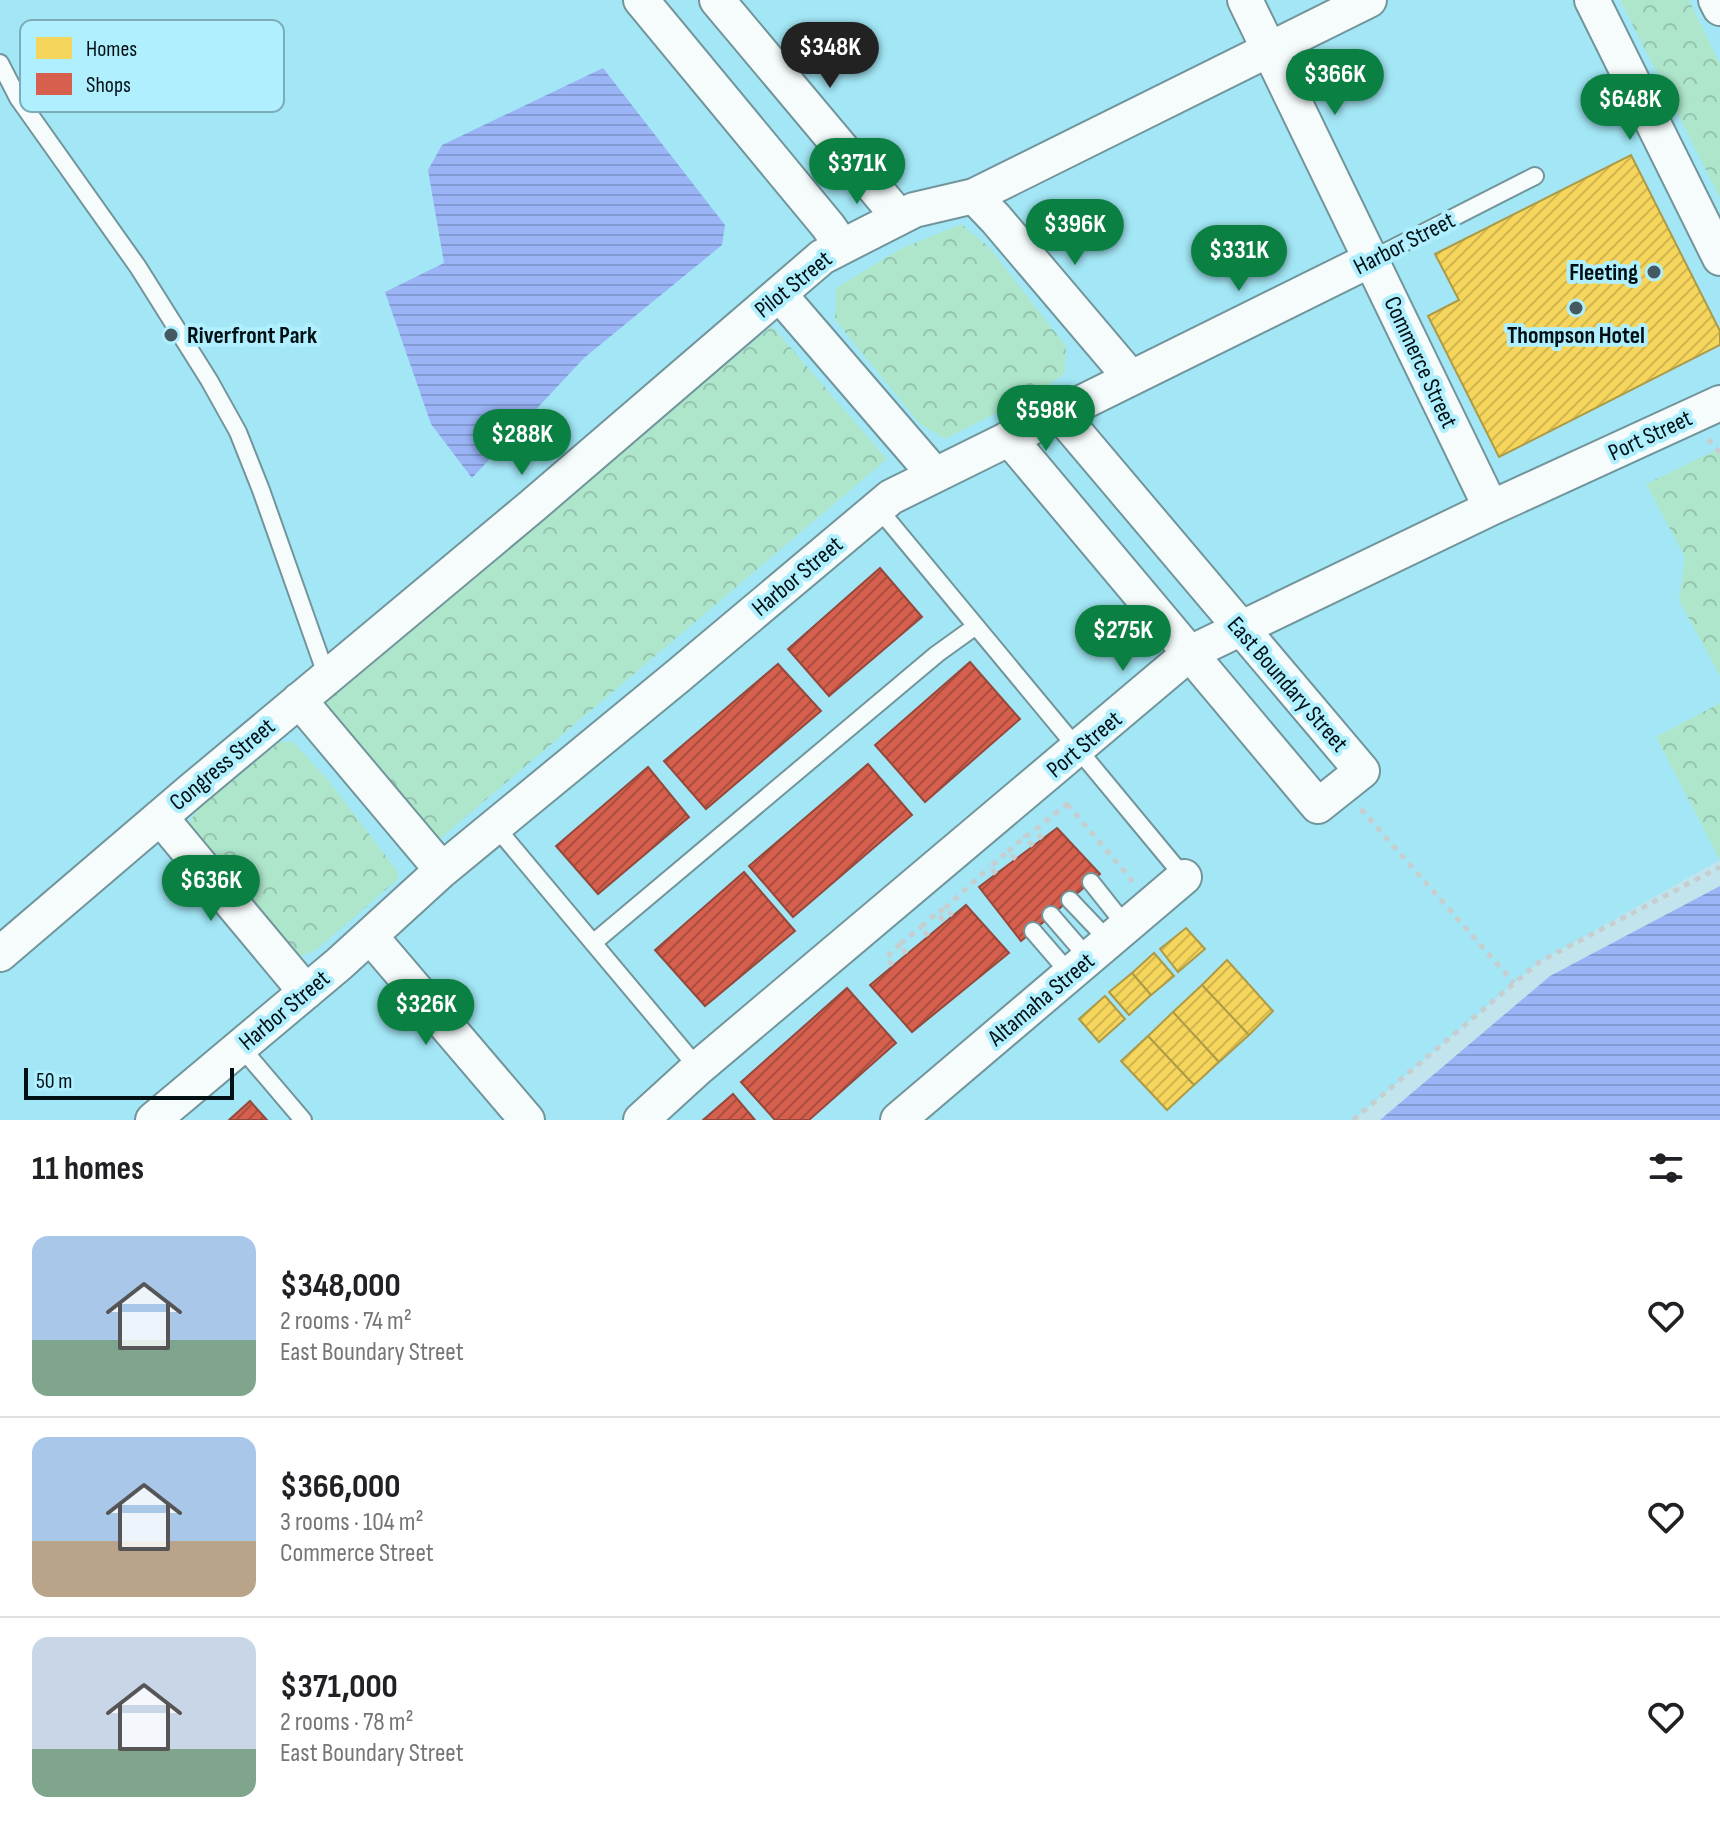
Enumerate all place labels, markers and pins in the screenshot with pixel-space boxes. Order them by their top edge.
pin: $348K [774,22,886,90]
pin: $366K [1279,49,1391,117]
pin: $648K [1574,74,1686,142]
pin: $371K [801,138,913,206]
pin: $396K [1019,199,1131,267]
pin: $331K [1183,225,1295,293]
place label: Fleeting [1569,258,1638,287]
marker: Fleeting [1645,263,1663,281]
marker: Thompson Hotel [1567,299,1585,317]
place label: Riverfront Park [187,321,317,350]
place label: Thompson Hotel [1507,321,1645,350]
marker: Riverfront Park [162,326,180,344]
pin: $598K [990,385,1102,453]
pin: $288K [466,409,578,477]
pin: $275K [1067,605,1179,673]
pin: $636K [155,855,267,923]
pin: $326K [370,979,482,1047]

